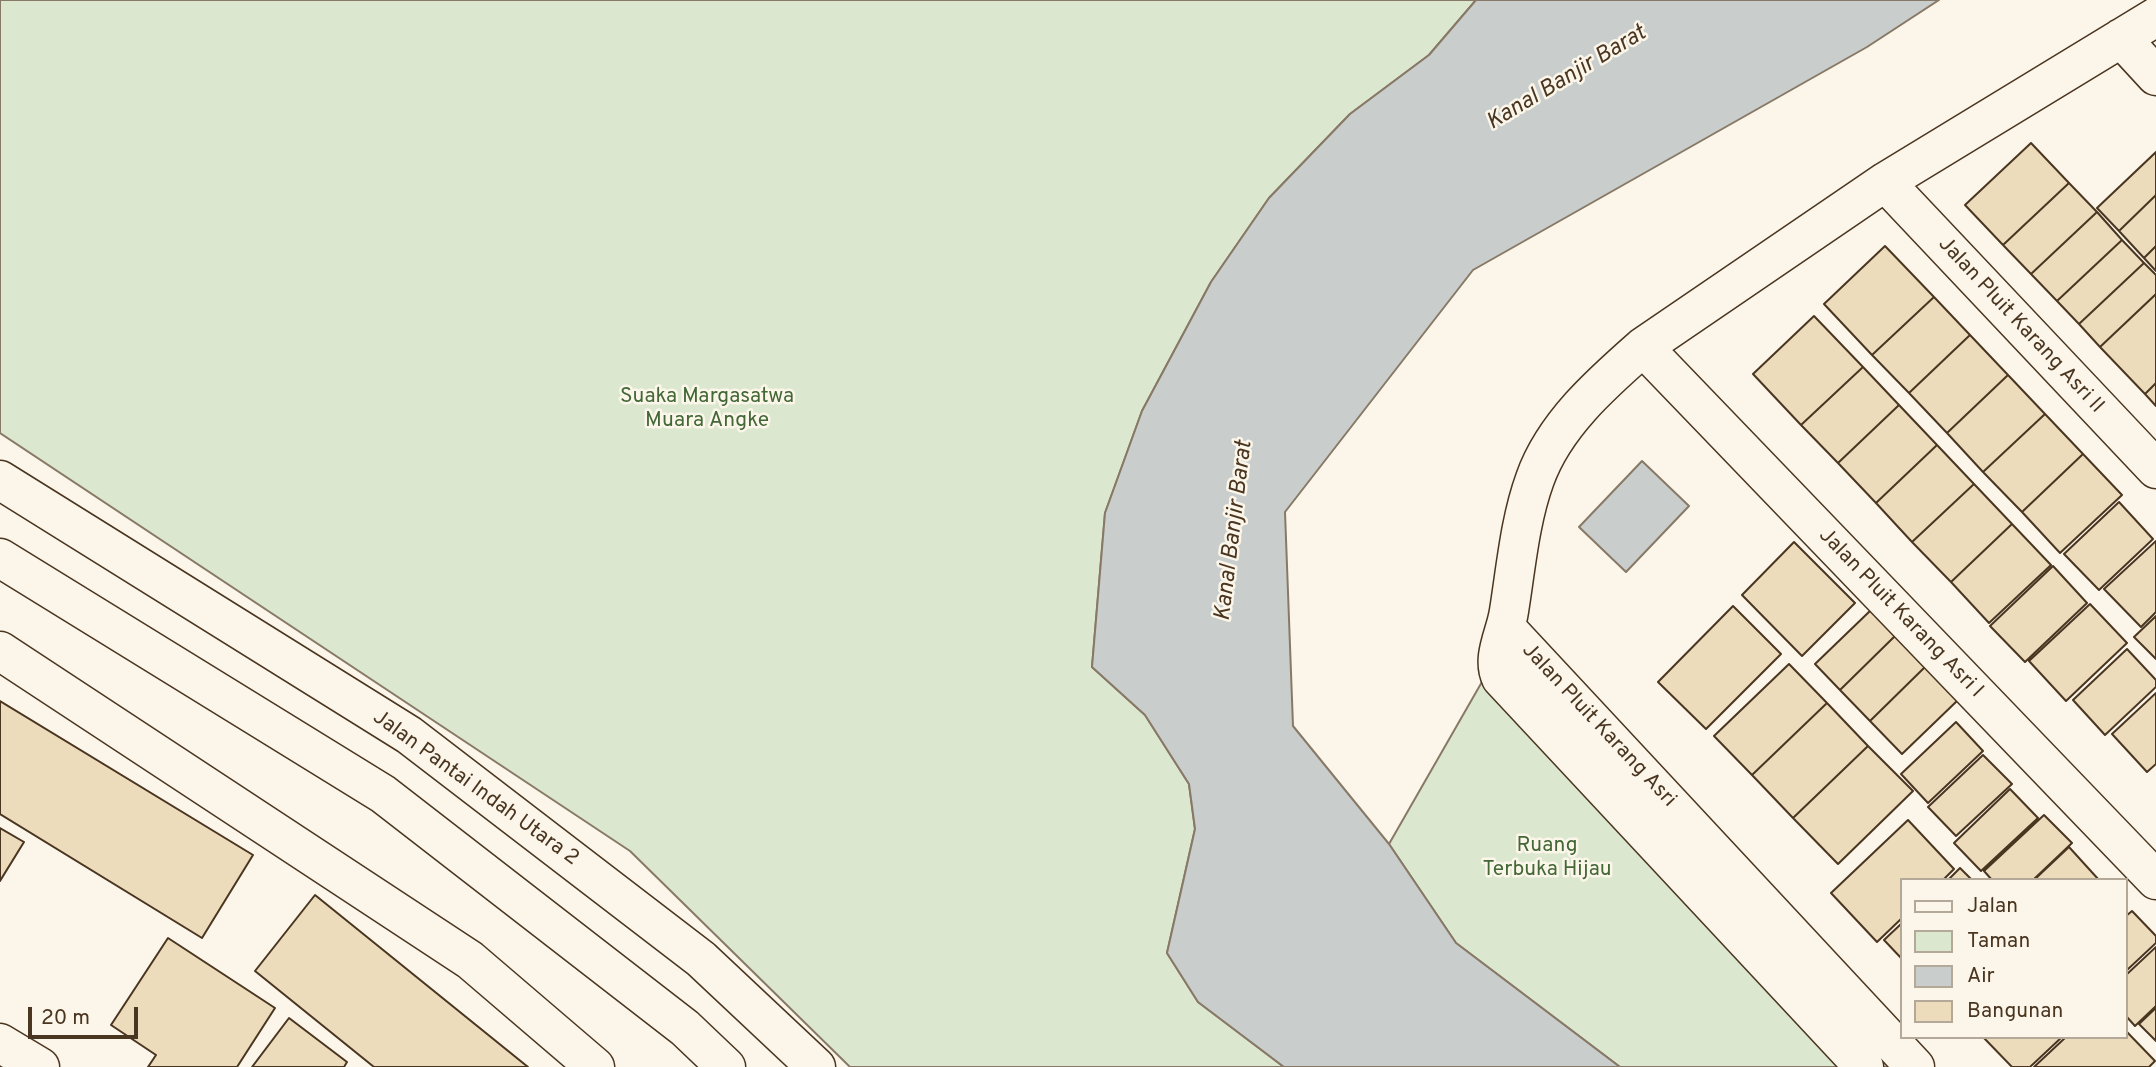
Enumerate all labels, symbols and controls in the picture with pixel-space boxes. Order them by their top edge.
water label: Kanal Banjir Barat [1482,21,1652,137]
street label: Jalan Pluit Karang Asri II [1932,233,2108,419]
park label: Suaka Margasatwa Muara Angke [620,385,794,435]
water label: Kanal Banjir Barat [1210,439,1260,623]
street label: Jalan Pluit Karang Asri I [1812,524,1988,704]
street label: Jalan Pluit Karang Asri [1515,639,1681,813]
street label: Jalan Pantai Indah Utara 2 [367,706,583,872]
park label: Ruang Terbuka Hijau [1482,834,1612,884]
legend [1900,878,2128,1039]
text: Jalan [1967,893,2018,920]
text: Taman [1967,928,2030,955]
text: Air [1967,963,1995,990]
scale bar [32,993,142,1038]
text: Bangunan [1967,998,2063,1025]
text: 20 m [41,1005,90,1032]

